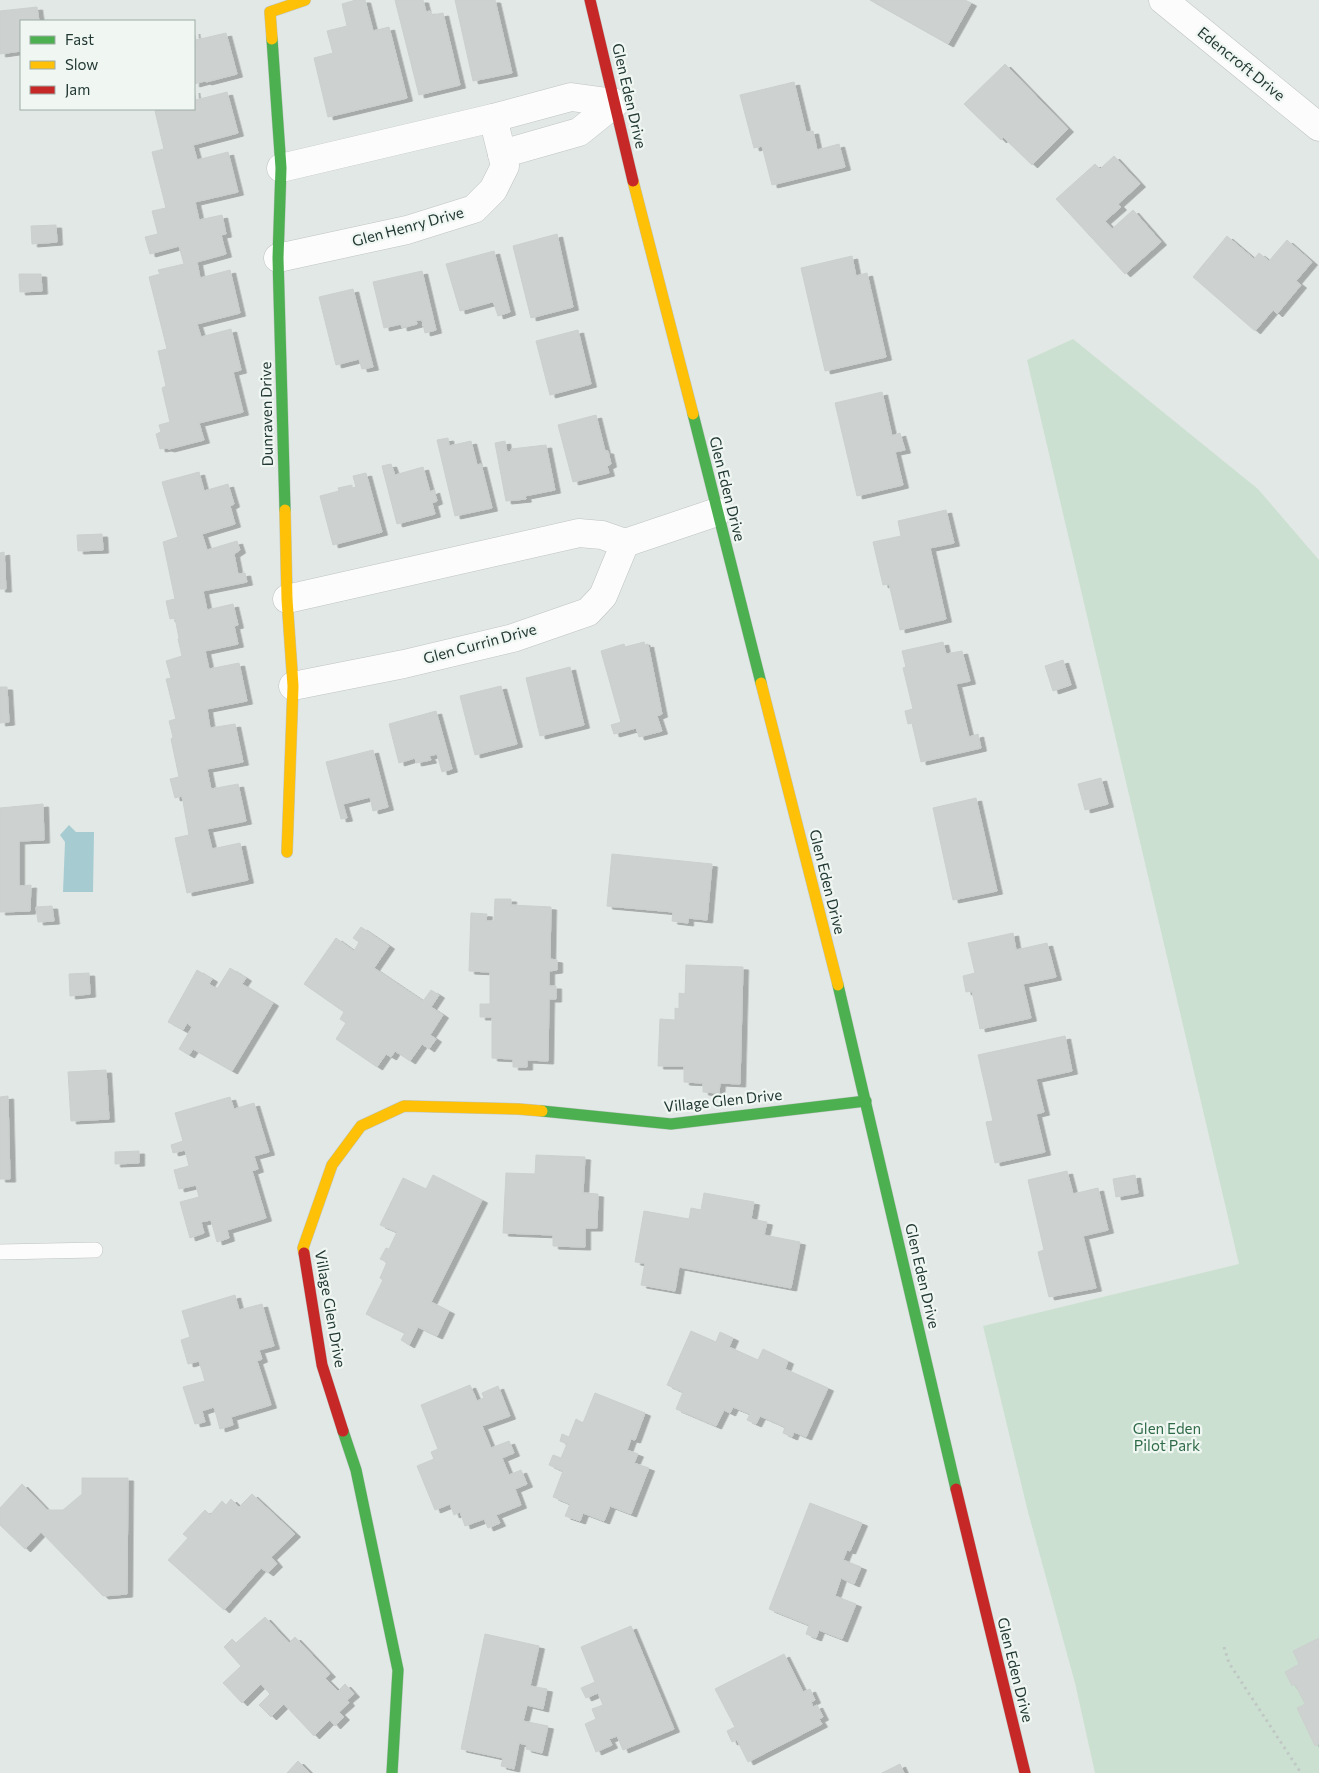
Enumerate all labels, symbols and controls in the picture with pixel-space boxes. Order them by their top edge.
legend [20,20,195,110]
street label: Edencroft Drive [1194,22,1289,104]
text: Fast [65,30,94,48]
street label: Glen Eden Drive [609,41,651,150]
text: Slow [65,55,98,73]
text: Jam [65,80,90,98]
street label: Glen Henry Drive [350,202,466,250]
street label: Dunraven Drive [256,361,276,466]
street label: Glen Eden Drive [706,434,750,543]
street label: Glen Currin Drive [421,619,538,667]
street label: Glen Eden Drive [806,827,850,936]
street label: Village Glen Drive [663,1085,783,1115]
street label: Glen Eden Drive [902,1221,944,1330]
street label: Village Glen Drive [312,1249,350,1369]
park label: Glen Eden Pilot Park [1133,1419,1201,1454]
street label: Glen Eden Drive [994,1615,1038,1724]

